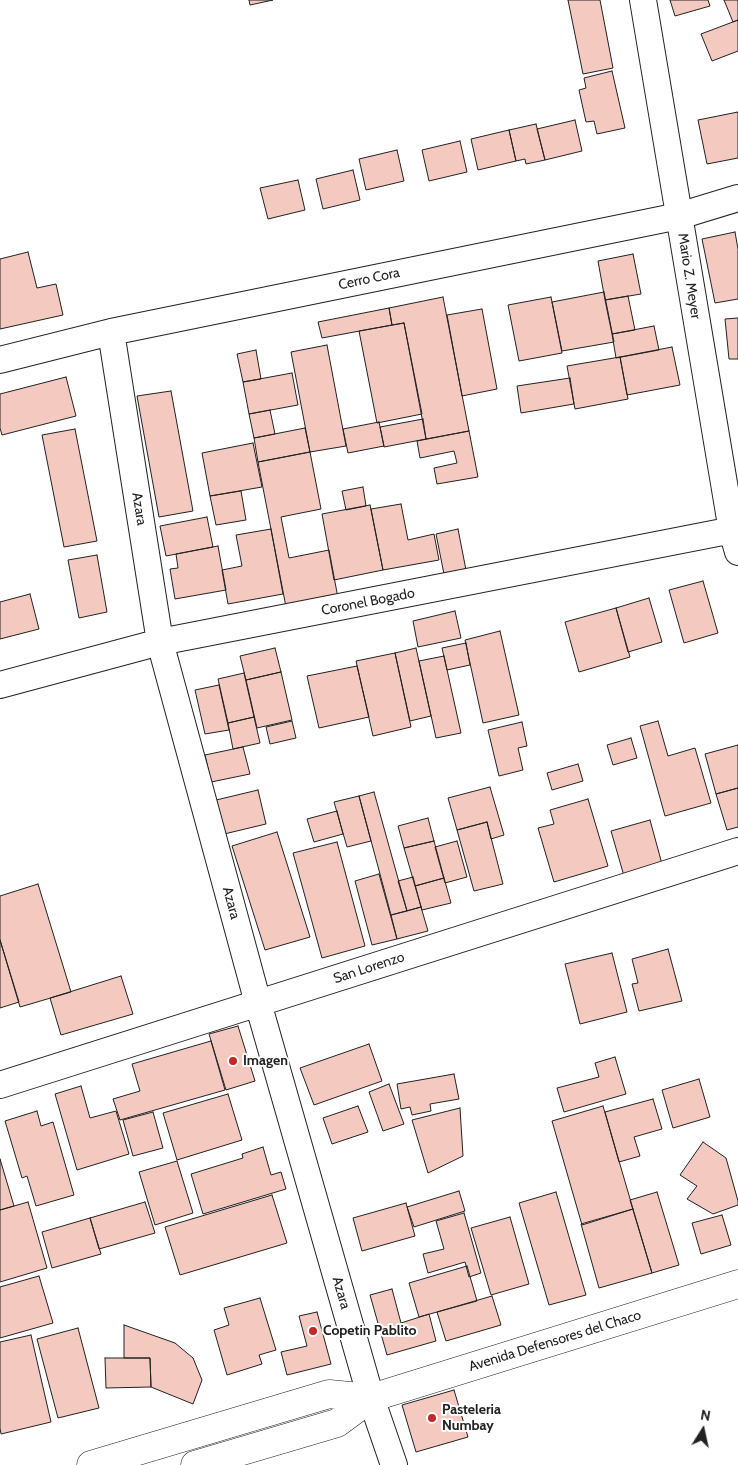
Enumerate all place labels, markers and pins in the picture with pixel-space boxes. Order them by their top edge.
place label: Imagen [243,1053,288,1069]
marker: Imagen [227,1055,239,1067]
place label: Copetin Pablito [323,1323,417,1339]
marker: Copetin Pablito [307,1325,319,1337]
place label: Pasteleria Numbay [442,1402,501,1434]
marker: Pasteleria Numbay [426,1412,438,1424]

